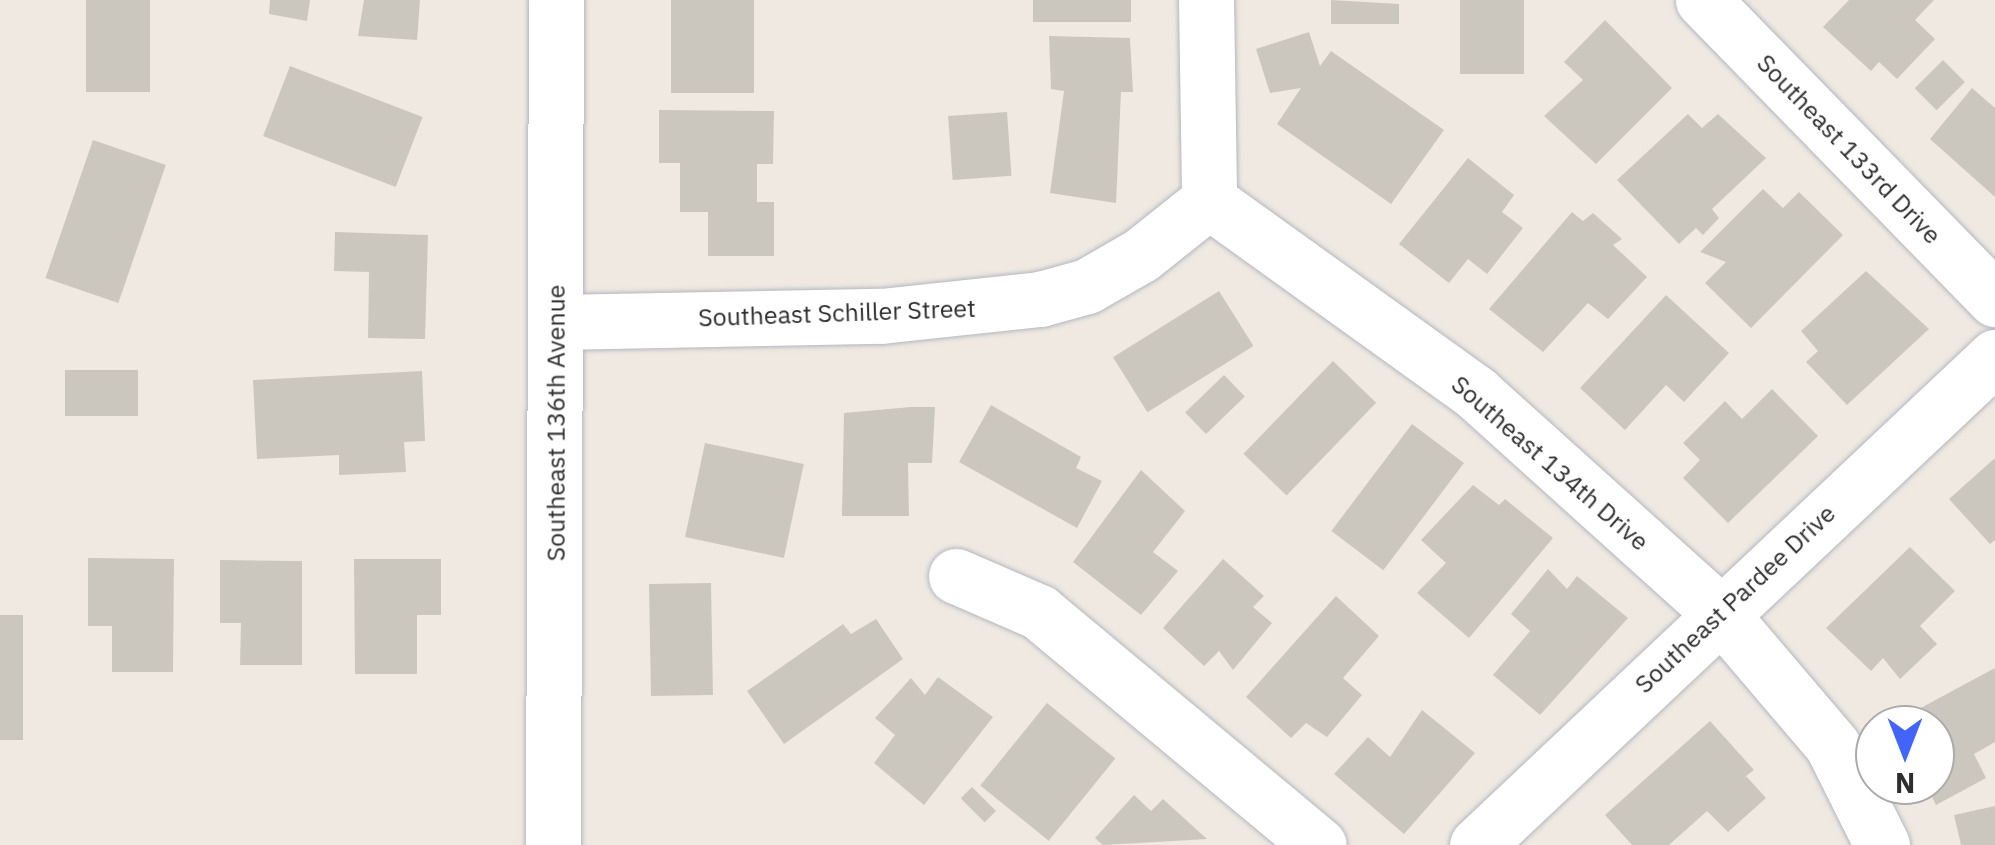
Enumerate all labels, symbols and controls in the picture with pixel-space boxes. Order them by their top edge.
street label: Southeast 133rd Drive [1751,48,1947,250]
street label: Southeast 136th Avenue [541,285,571,561]
street label: Southeast Schiller Street [698,293,976,333]
street label: Southeast 134th Drive [1445,369,1655,557]
street label: Southeast Pardee Drive [1629,498,1841,700]
north arrow [1855,705,1955,805]
text: N [1895,765,1915,802]

